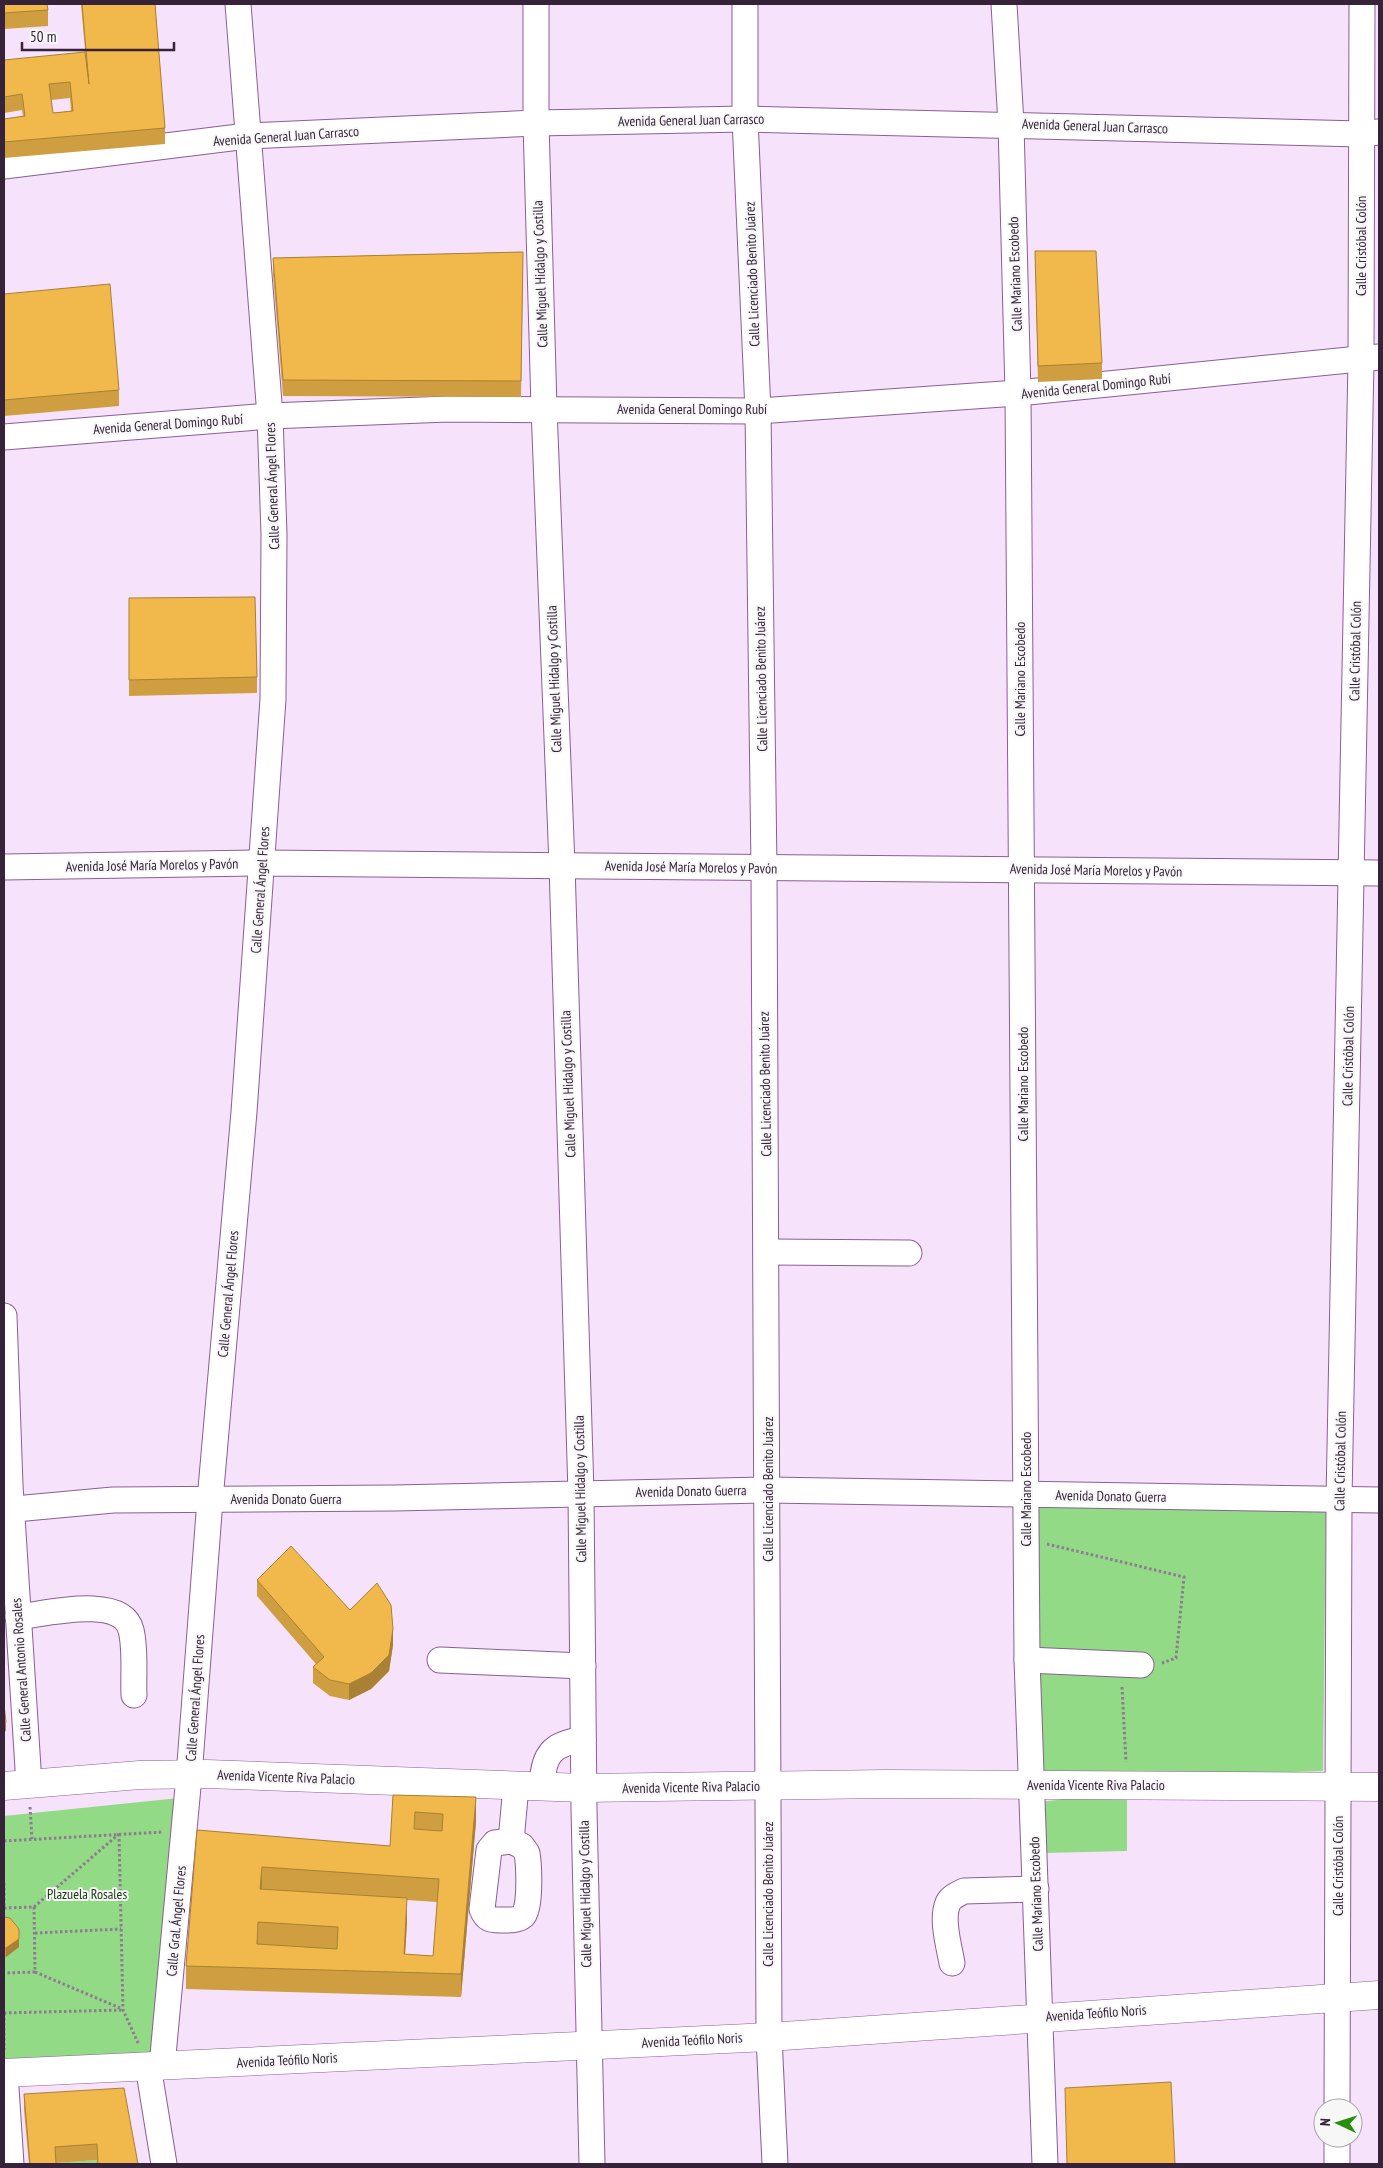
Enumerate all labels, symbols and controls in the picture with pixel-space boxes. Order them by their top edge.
scale bar [22,20,175,52]
text: 50 m [30,27,56,46]
street label: Avenida General Juan Carrasco [618,110,764,130]
street label: Avenida General Juan Carrasco [1022,114,1168,138]
street label: Avenida General Juan Carrasco [212,122,360,150]
street label: Calle Cristóbal Colón [1352,196,1370,296]
street label: Calle Miguel Hidalgo y Costilla [528,200,552,348]
street label: Calle Licenciado Benito Juárez [740,201,764,347]
street label: Calle Mariano Escobedo [1004,216,1026,332]
street label: Avenida General Domingo Rubí [1020,369,1172,403]
street label: Avenida General Domingo Rubí [617,400,767,418]
street label: Avenida General Domingo Rubí [92,410,244,438]
street label: Calle General Ángel Flores [261,422,283,550]
street label: Calle Cristóbal Colón [1345,601,1365,701]
street label: Calle Miguel Hidalgo y Costilla [542,605,566,753]
street label: Calle Licenciado Benito Juárez [751,606,771,752]
street label: Calle Mariano Escobedo [1011,622,1029,736]
street label: Calle General Ángel Flores [247,826,273,954]
street label: Avenida José María Morelos y Pavón [66,854,238,876]
street label: Avenida José María Morelos y Pavón [605,856,777,878]
street label: Avenida José María Morelos y Pavón [1010,859,1182,881]
street label: Calle Cristóbal Colón [1338,1006,1358,1106]
street label: Calle Miguel Hidalgo y Costilla [556,1010,580,1158]
street label: Calle Licenciado Benito Juárez [755,1011,775,1157]
street label: Calle Mariano Escobedo [1014,1027,1032,1141]
street label: Calle General Ángel Flores [213,1230,243,1358]
street label: Calle Cristóbal Colón [1330,1411,1350,1511]
street label: Calle Miguel Hidalgo y Costilla [570,1415,590,1563]
street label: Calle Licenciado Benito Juárez [759,1416,777,1562]
street label: Calle Mariano Escobedo [1017,1432,1035,1546]
street label: Avenida Donato Guerra [635,1481,747,1501]
street label: Avenida Donato Guerra [1055,1486,1167,1506]
street label: Avenida Donato Guerra [230,1490,342,1508]
street label: Calle General Antonio Rosales [7,1597,35,1742]
street label: Calle General Ángel Flores [182,1634,208,1762]
street label: Avenida Vicente Riva Palacio [217,1766,355,1788]
street label: Avenida Vicente Riva Palacio [1027,1776,1165,1794]
street label: Avenida Vicente Riva Palacio [622,1777,760,1797]
street label: Calle Cristóbal Colón [1329,1816,1347,1916]
street label: Calle Miguel Hidalgo y Costilla [575,1820,595,1968]
street label: Calle Licenciado Benito Juárez [759,1821,777,1967]
street label: Calle Mariano Escobedo [1025,1836,1047,1952]
street label: Calle Gral. Ángel Flores [162,1865,190,1977]
park label: Plazuela Rosales [47,1885,127,1903]
street label: Avenida Teófilo Noris [1045,2000,1147,2025]
street label: Avenida Teófilo Noris [641,2028,743,2052]
street label: Avenida Teófilo Noris [236,2048,338,2072]
north arrow [1313,2098,1363,2148]
text: N [1316,2118,1334,2126]

